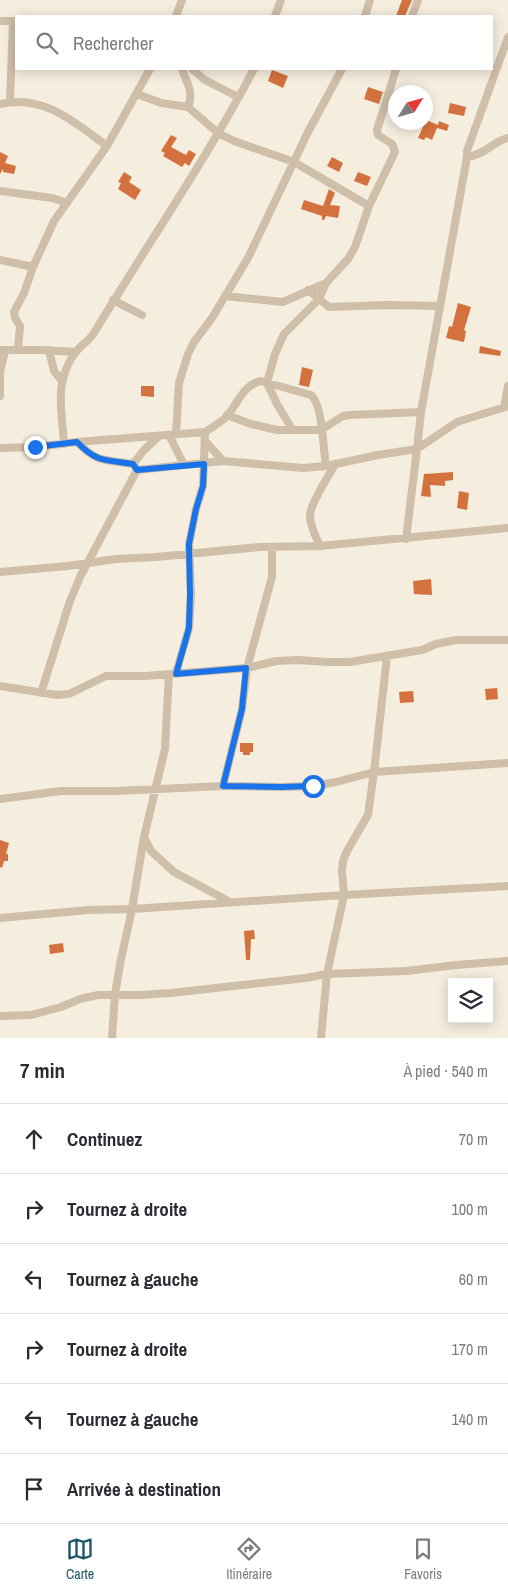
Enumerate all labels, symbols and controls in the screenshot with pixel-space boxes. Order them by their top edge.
search box [15,15,493,70]
icon: search [33,29,61,57]
text: Rechercher [73,30,154,56]
north arrow [388,85,433,130]
route end [24,436,47,459]
route start [302,775,325,798]
map controls [448,978,493,1023]
button: layers [448,978,493,1023]
text: 7 min [20,1056,65,1085]
text: À pied · 540 m [403,1060,488,1082]
icon: ahead [20,1125,48,1153]
text: Continuez [67,1126,142,1152]
text: 70 m [459,1128,488,1150]
icon: right [20,1195,48,1223]
text: Tournez à droite [67,1196,187,1222]
text: 100 m [452,1198,488,1220]
icon: left [20,1265,48,1293]
text: Tournez à gauche [67,1266,198,1292]
text: 60 m [459,1268,488,1290]
icon: right [20,1335,48,1363]
text: Tournez à droite [67,1336,187,1362]
text: 170 m [452,1338,488,1360]
icon: left [20,1405,48,1433]
text: Tournez à gauche [67,1406,198,1432]
text: 140 m [452,1408,488,1430]
icon: arrive [20,1475,48,1503]
text: Arrivée à destination [67,1476,221,1502]
tab: Carte [66,1535,94,1583]
tab: Itinéraire [226,1535,272,1583]
tab: Favoris [404,1535,442,1583]

